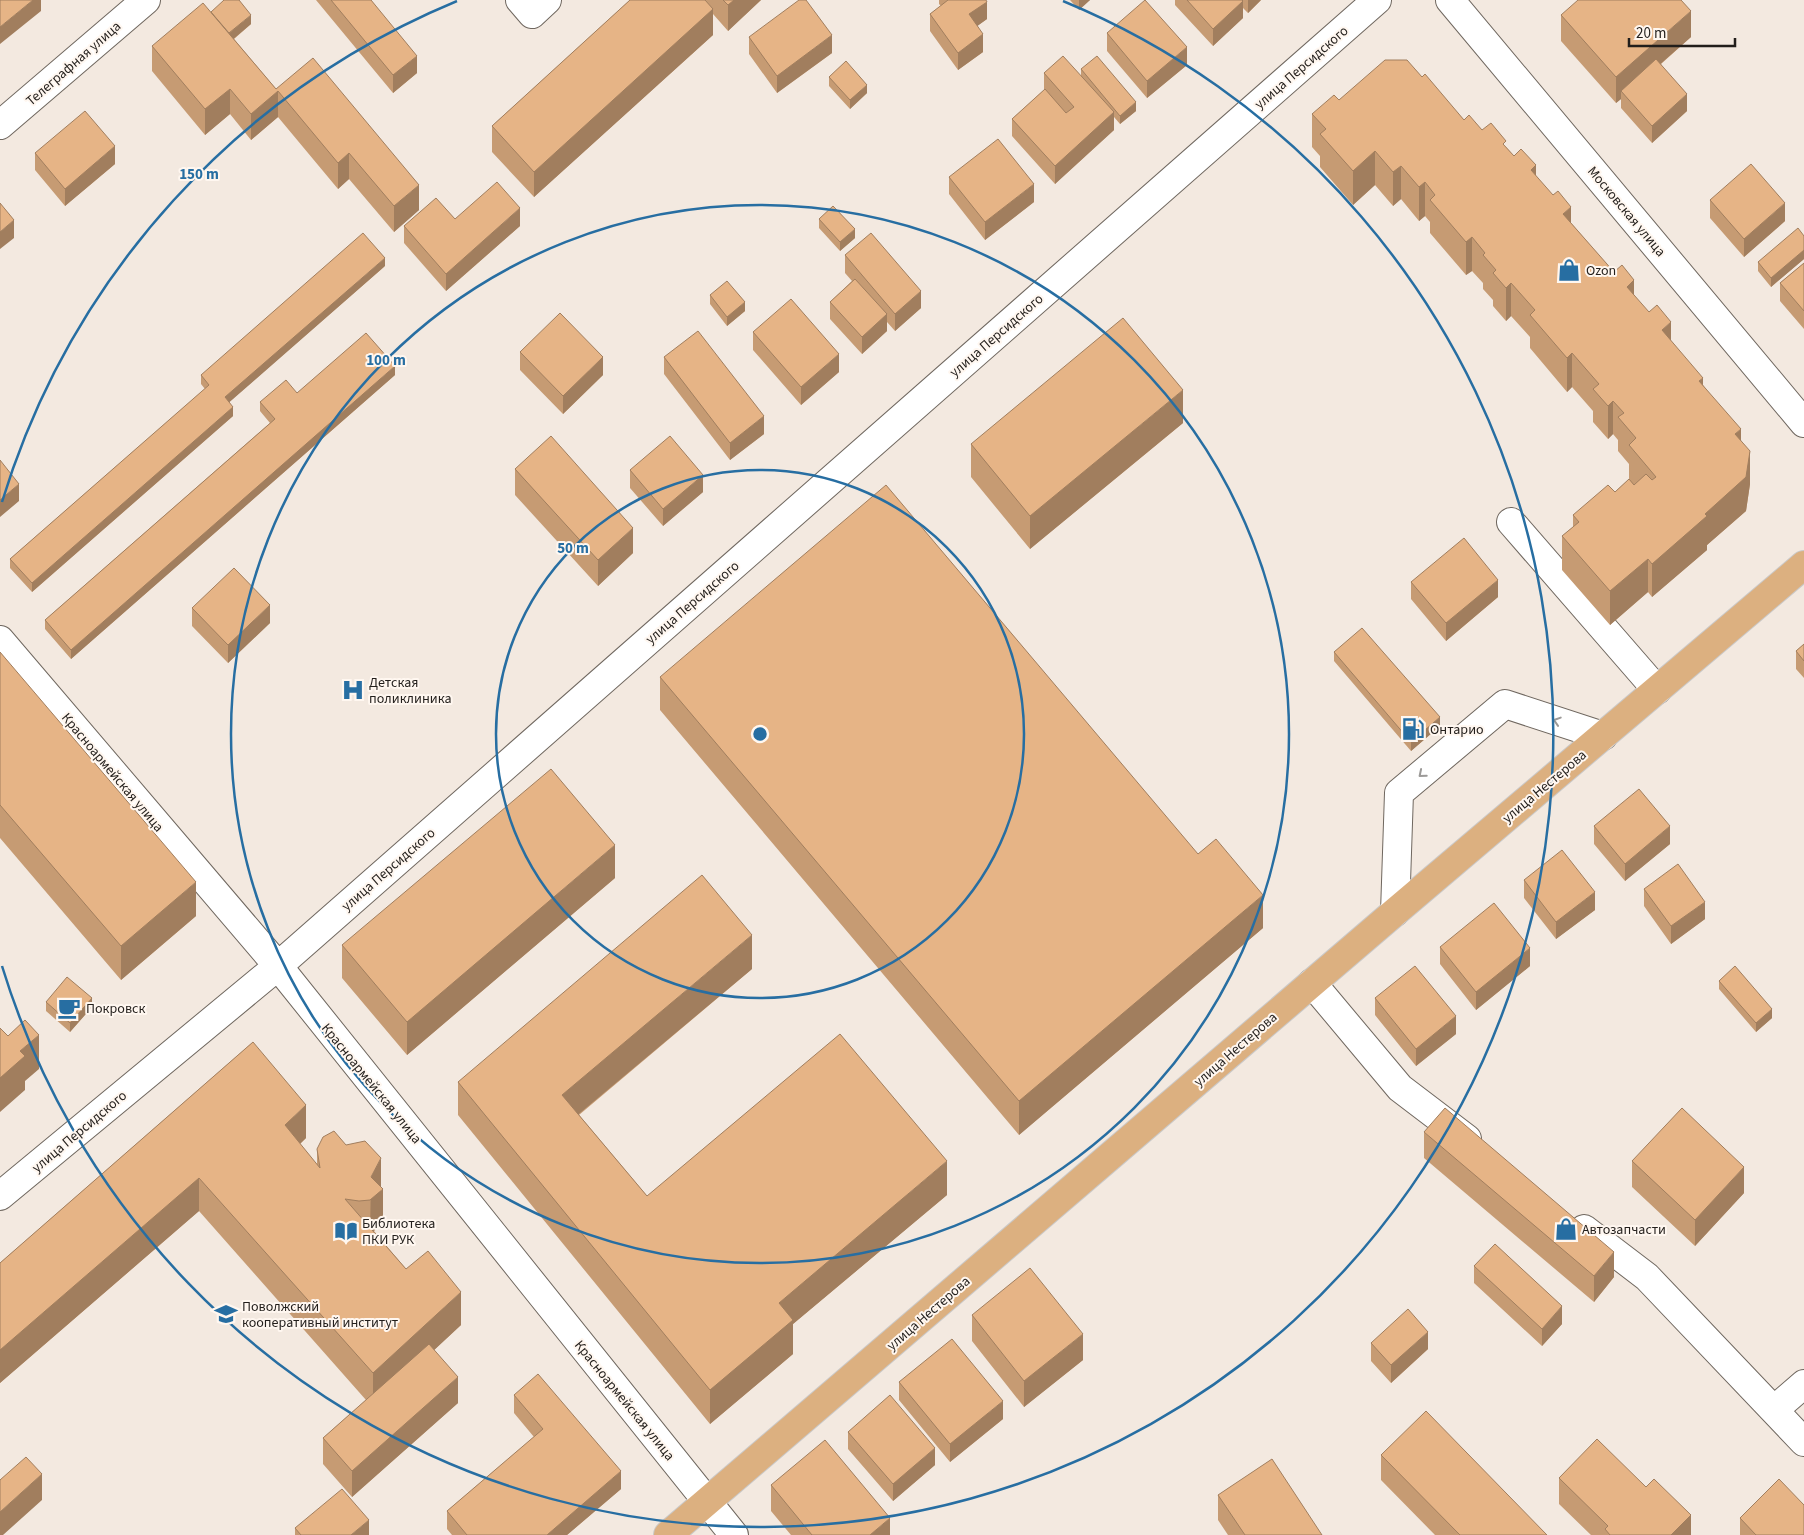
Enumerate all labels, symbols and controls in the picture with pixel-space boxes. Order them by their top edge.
scale bar [1629,15,1735,47]
street label: Телеграфная улица [22,17,126,111]
street label: улица Персидского [1250,21,1353,114]
text: 20 m [1636,23,1666,44]
street label: Московская улица [1582,162,1670,261]
text: 150 m [179,164,219,185]
shop icon: Ozon [1556,257,1582,283]
place label: Ozon [1586,261,1616,281]
street label: улица Персидского [945,289,1048,382]
text: 100 m [366,350,406,371]
text: 50 m [557,538,589,559]
street label: улица Персидского [641,556,744,649]
place label: Детская поликлиника [369,673,452,709]
hospital icon: Детская поликлиника [340,677,366,703]
street label: Красноармейская улица [56,709,168,836]
fuel station icon: Онтарио [1400,716,1426,742]
one-way arrow [1553,716,1561,726]
place label: Онтарио [1430,720,1484,740]
centre of rings [751,725,769,743]
street label: улица Нестерова [1498,746,1591,828]
one-way arrow [1419,768,1428,777]
street label: улица Персидского [337,823,440,916]
cafe icon: Покровск [56,995,82,1021]
place label: Покровск [86,999,145,1019]
street label: улица Нестерова [1190,1008,1282,1092]
street label: Красноармейская улица [316,1019,426,1148]
street label: улица Персидского [28,1086,131,1177]
place label: Библиотека ПКИ РУК [362,1214,435,1250]
shop icon: Автозапчасти [1553,1216,1579,1242]
library icon: Библиотека ПКИ РУК [333,1218,359,1244]
place label: Автозапчасти [1582,1220,1666,1240]
street label: улица Нестерова [883,1272,975,1356]
place label: Поволжский кооперативный институт [242,1297,399,1333]
school or university icon: Поволжский кооперативный институт [213,1301,239,1327]
street label: Красноармейская улица [569,1336,679,1465]

